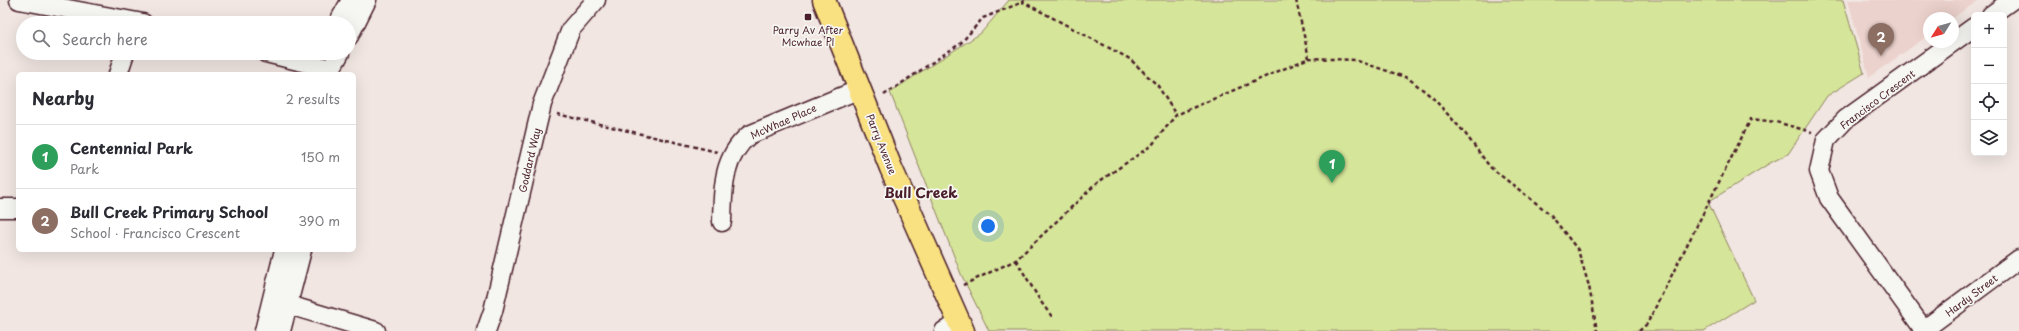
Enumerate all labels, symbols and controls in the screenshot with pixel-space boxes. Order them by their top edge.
marker: Parry Av After Mcwhae Pl [803,12,813,22]
north arrow [1923,12,1959,48]
map controls [1971,12,2007,156]
button: + [1971,12,2007,48]
search box [16,16,356,60]
place label: Parry Av After Mcwhae Pl [773,22,844,49]
pin: 2 [1868,23,1894,56]
icon: search [30,27,52,49]
text: Search here [62,27,148,50]
button: − [1971,48,2007,84]
street label: Francisco Crescent [1836,66,1918,132]
button: locate [1971,84,2007,120]
text: Nearby [32,85,94,111]
text: 2 results [286,89,340,108]
street label: McWhae Place [748,100,818,142]
street label: Parry Avenue [863,112,901,177]
button: layers [1971,120,2007,156]
street label: Goddard Way [514,126,544,194]
text: Centennial Park [70,136,193,159]
text: 1 [42,147,48,166]
text: 150 m [301,147,340,166]
pin: 1 [1319,150,1345,183]
text: Park [70,159,99,178]
district label: Bull Creek [884,182,958,203]
text: Bull Creek Primary School [70,200,268,223]
text: 2 [40,211,50,230]
text: 390 m [298,211,340,230]
your location [978,216,998,236]
text: School · Francisco Crescent [70,223,240,242]
street label: Hardy Street [1942,270,2000,320]

